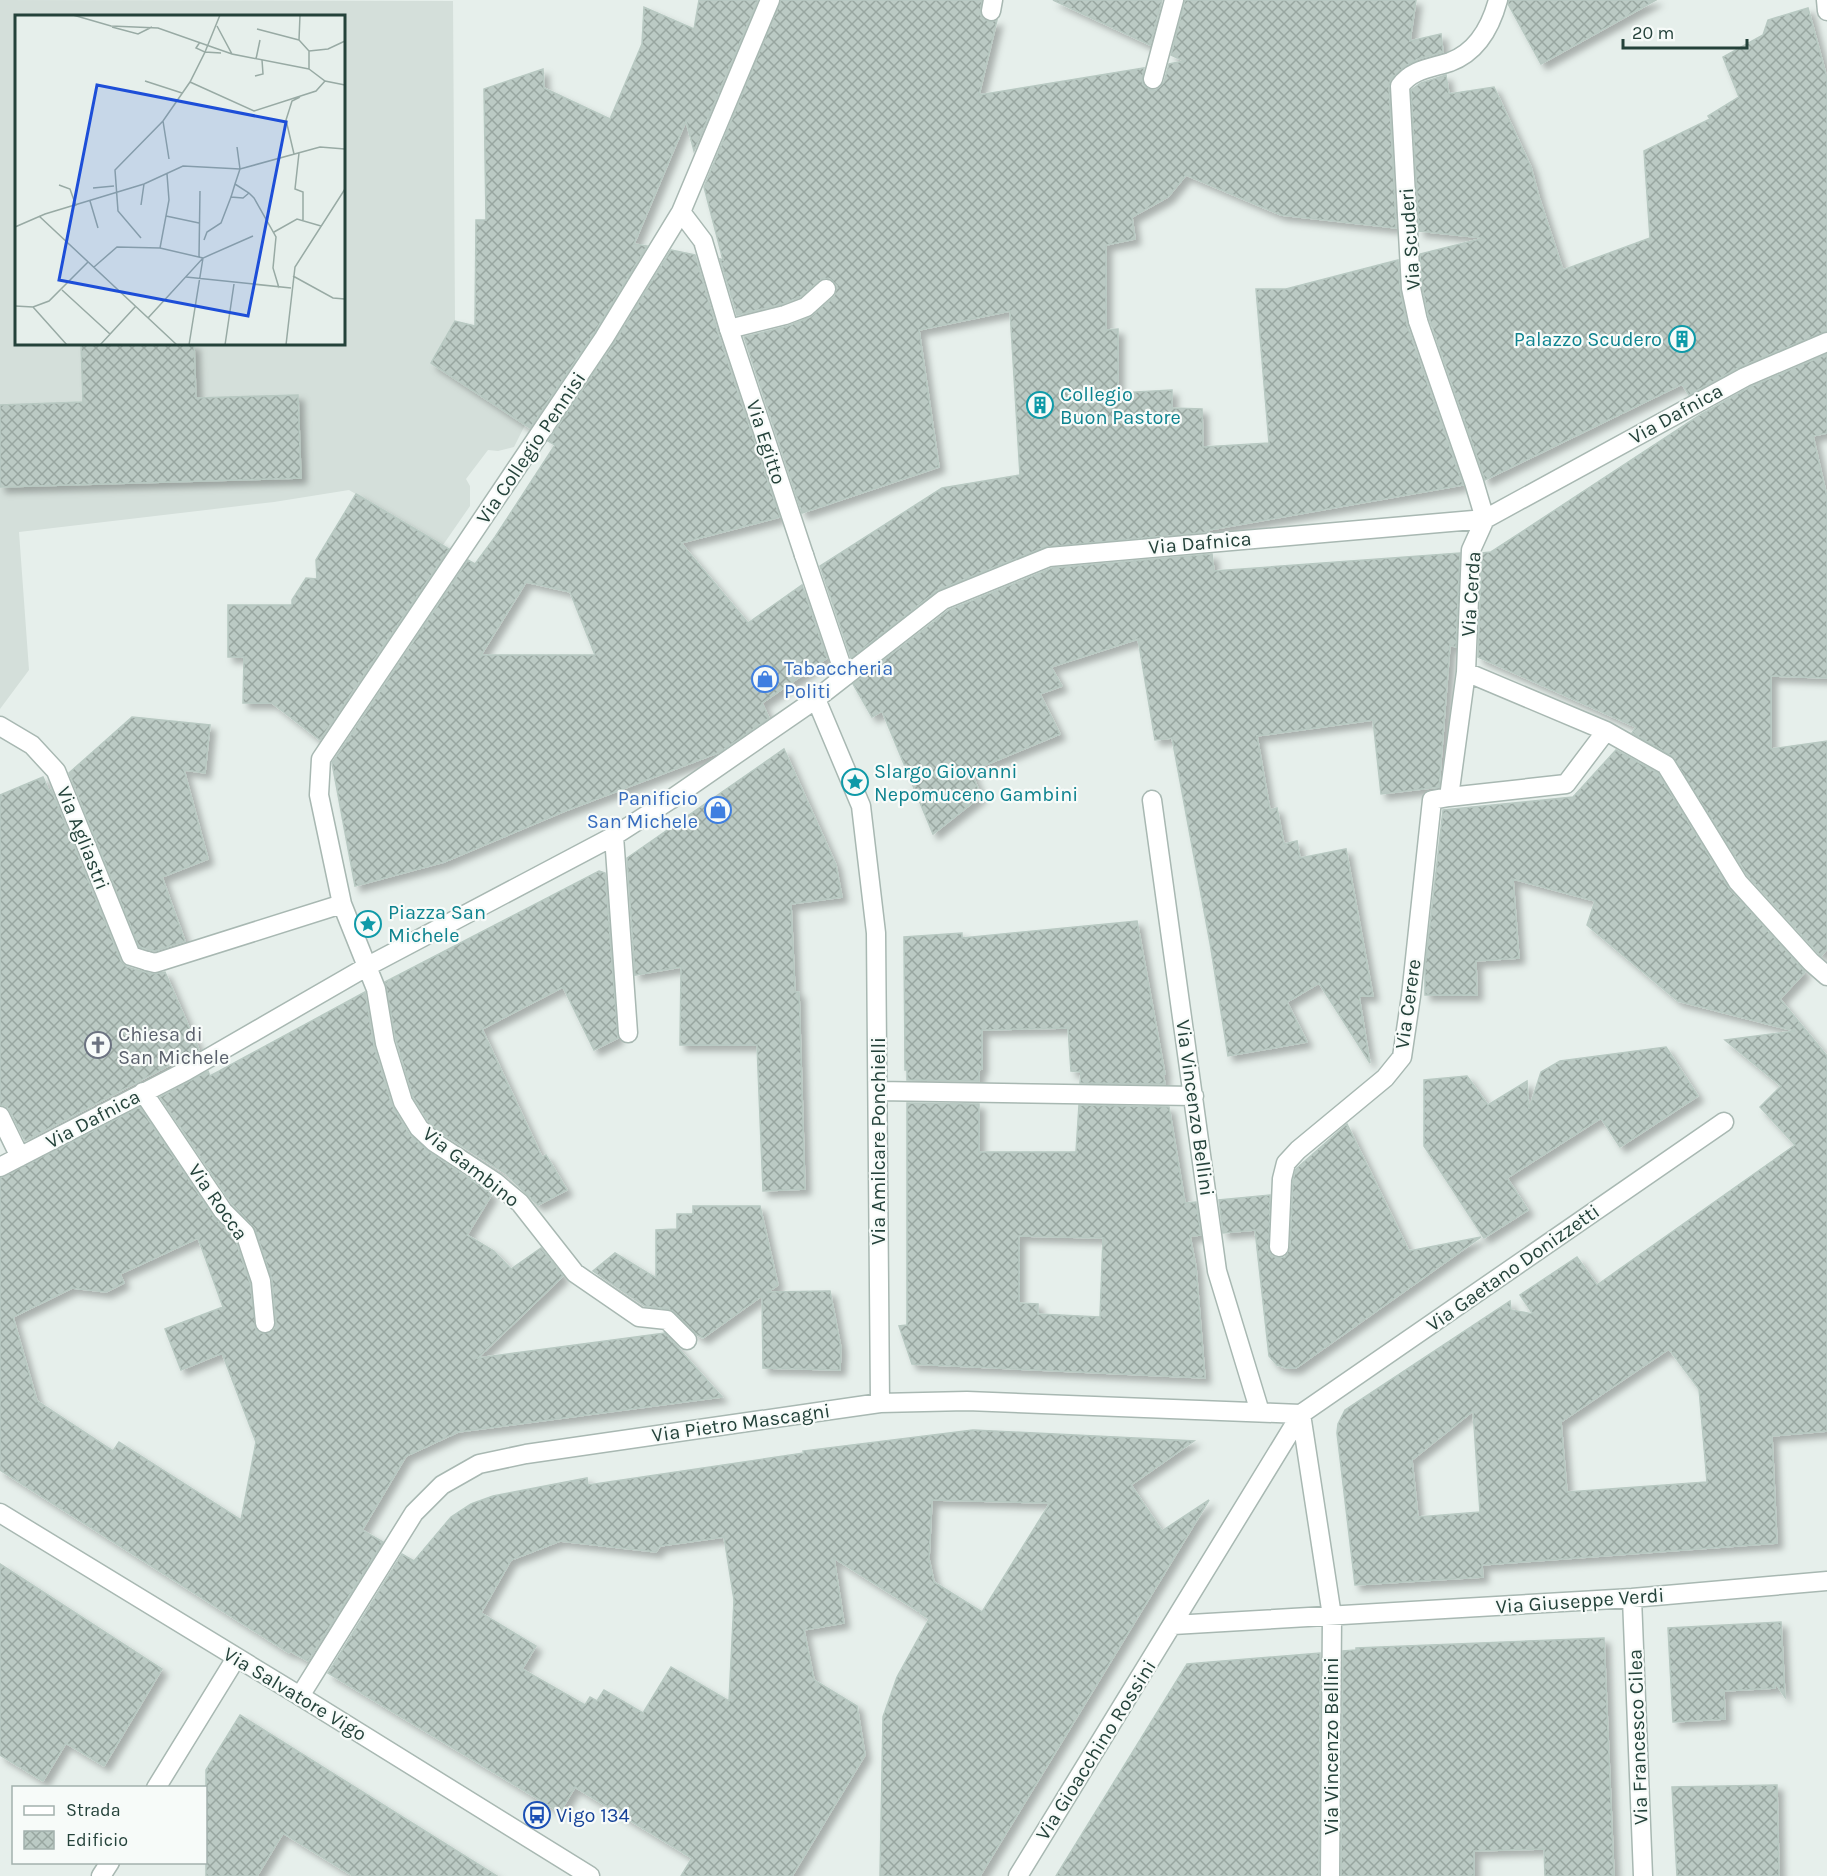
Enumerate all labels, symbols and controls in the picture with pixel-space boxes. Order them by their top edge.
scale bar [1623,12,1748,50]
inset map [15,15,345,345]
text: 20 m [1632,22,1674,44]
street label: Via Scuderi [1395,187,1425,291]
building icon: Palazzo Scudero [1667,324,1697,354]
place label: Palazzo Scudero [1514,328,1662,351]
street label: Via Collegio Pennisi [472,368,590,528]
street label: Via Dafnica [1625,379,1727,449]
place label: Collegio Buon Pastore [1060,383,1181,429]
building icon: Collegio Buon Pastore [1025,390,1055,420]
street label: Via Egitto [742,397,790,487]
street label: Via Dafnica [1147,527,1253,559]
street label: Via Cerda [1457,551,1485,637]
place label: Tabaccheria Politi [784,657,893,703]
shop icon: Tabaccheria Politi [750,664,780,694]
place label: Slargo Giovanni Nepomuceno Gambini [874,760,1078,806]
place icon: Slargo Giovanni Nepomuceno Gambini [840,767,870,797]
street label: Via Agliastri [52,783,114,893]
place label: Panificio San Michele [587,787,698,833]
shop icon: Panificio San Michele [703,795,733,825]
place label: Piazza San Michele [388,901,486,947]
place icon: Piazza San Michele [353,909,383,939]
street label: Via Cerere [1390,958,1426,1050]
street label: Via Vincenzo Bellini [1171,1018,1219,1198]
place label: Chiesa di San Michele [118,1023,229,1069]
church icon: Chiesa di San Michele [83,1030,113,1060]
street label: Via Amilcare Ponchielli [867,1037,890,1245]
street label: Via Dafnica [42,1085,144,1153]
street label: Via Gambino [418,1122,524,1212]
street label: Via Rocca [183,1159,253,1245]
street label: Via Gaetano Donizzetti [1422,1200,1604,1336]
street label: Via Pietro Mascagni [650,1399,832,1447]
street label: Via Giuseppe Verdi [1495,1584,1665,1618]
street label: Via Salvatore Vigo [219,1642,371,1746]
street label: Via Francesco Cilea [1623,1649,1653,1825]
street label: Via Gioacchino Rossini [1031,1656,1161,1844]
street label: Via Vincenzo Bellini [1320,1657,1343,1835]
legend [12,1786,207,1864]
text: Strada [66,1799,121,1821]
bus stop icon: Vigo 134 [522,1800,552,1830]
place label: Vigo 134 [556,1804,630,1827]
text: Edificio [66,1829,128,1851]

